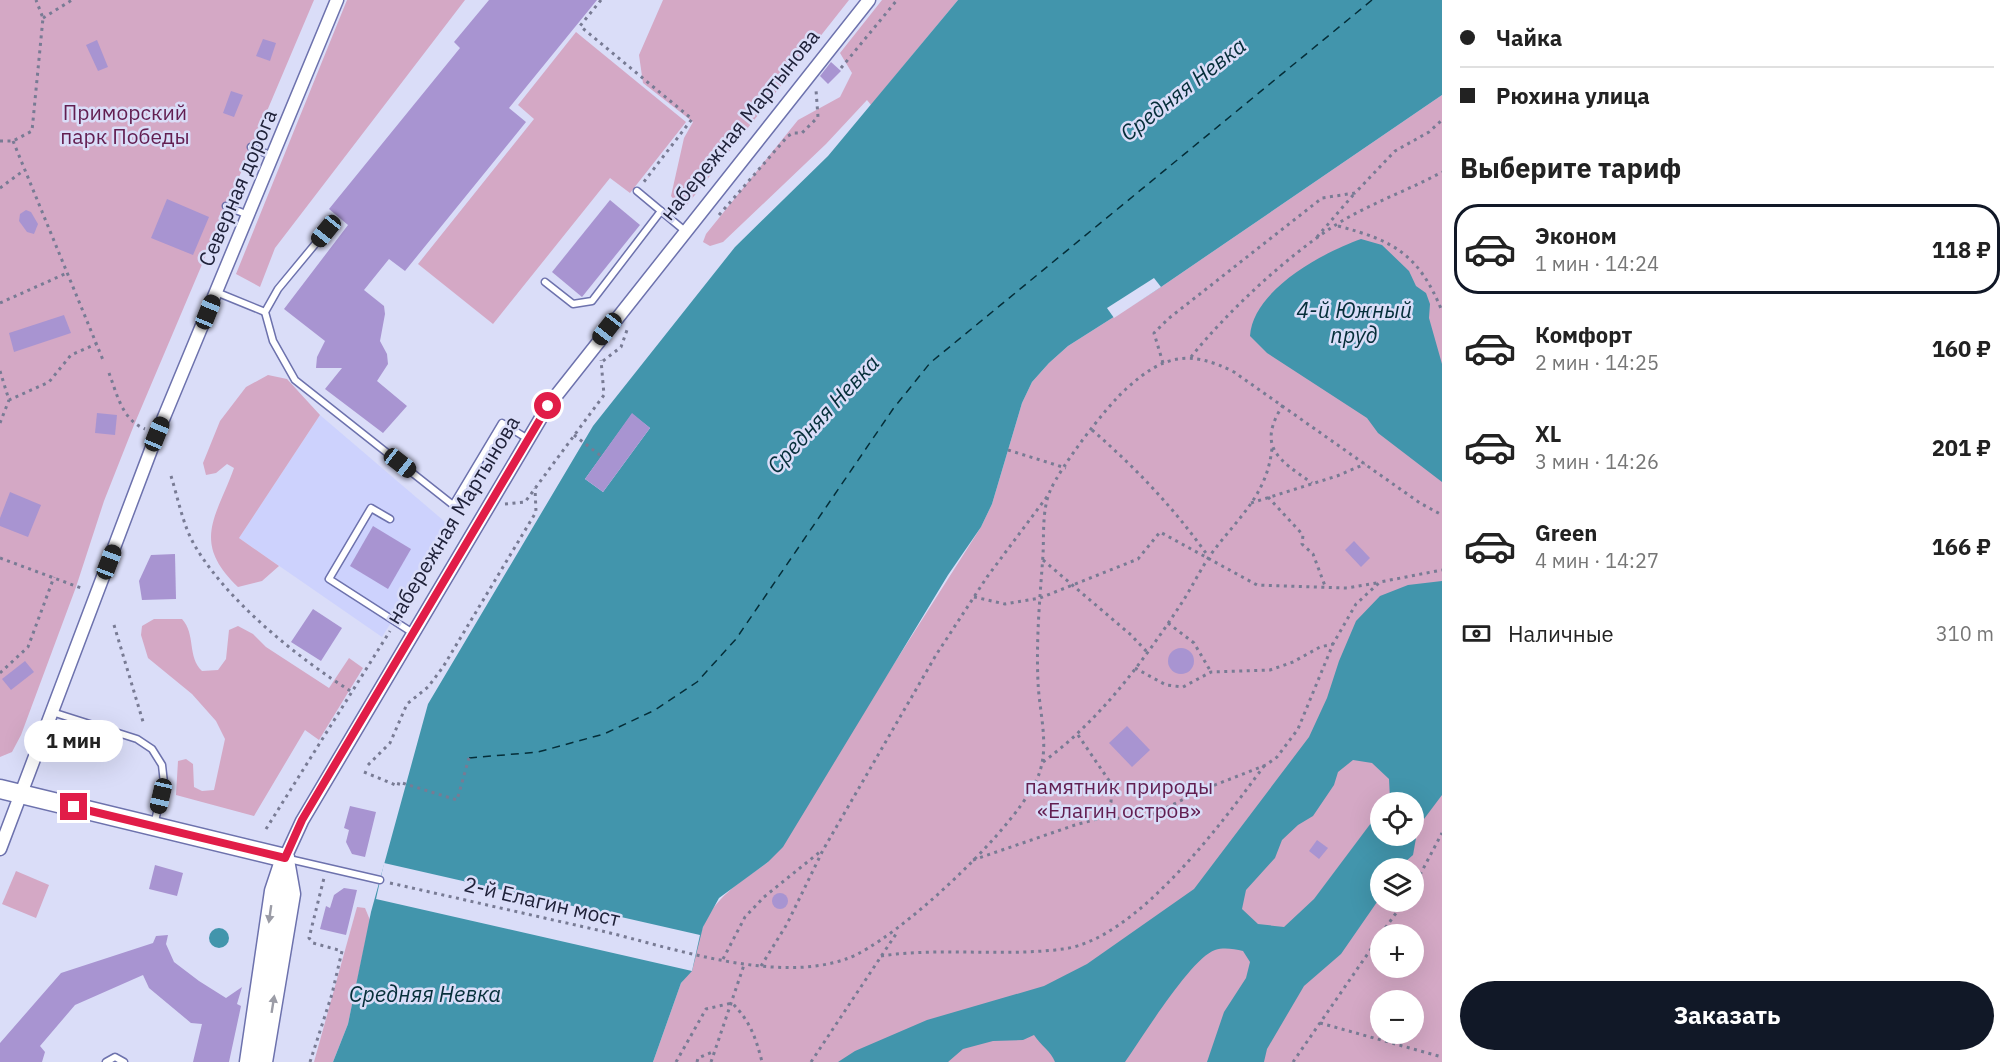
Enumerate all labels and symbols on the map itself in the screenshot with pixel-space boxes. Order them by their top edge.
street label: набережная Мартынова [653,23,825,226]
water label: Средняя Невка [1114,30,1252,147]
park label: Приморский парк Победы [60,98,190,150]
street label: Северная дорога [191,105,283,270]
car [308,211,344,251]
car [193,292,223,332]
water label: 4-й Южный пруд [1296,295,1412,349]
car [589,309,625,349]
water label: Средняя Невка [760,348,885,479]
route start [534,392,561,419]
street label: набережная Мартынова [379,410,526,629]
car [142,414,172,454]
car [380,445,420,481]
car [94,542,124,582]
callout: 1 мин [25,720,124,762]
park label: памятник природы «Елагин остров» [1025,772,1213,824]
car [148,776,174,816]
route end [60,793,87,820]
street label: 2-й Елагин мост [461,869,623,933]
one-way arrow [266,905,275,924]
water label: Средняя Невка [349,979,501,1008]
one-way arrow [268,995,277,1014]

